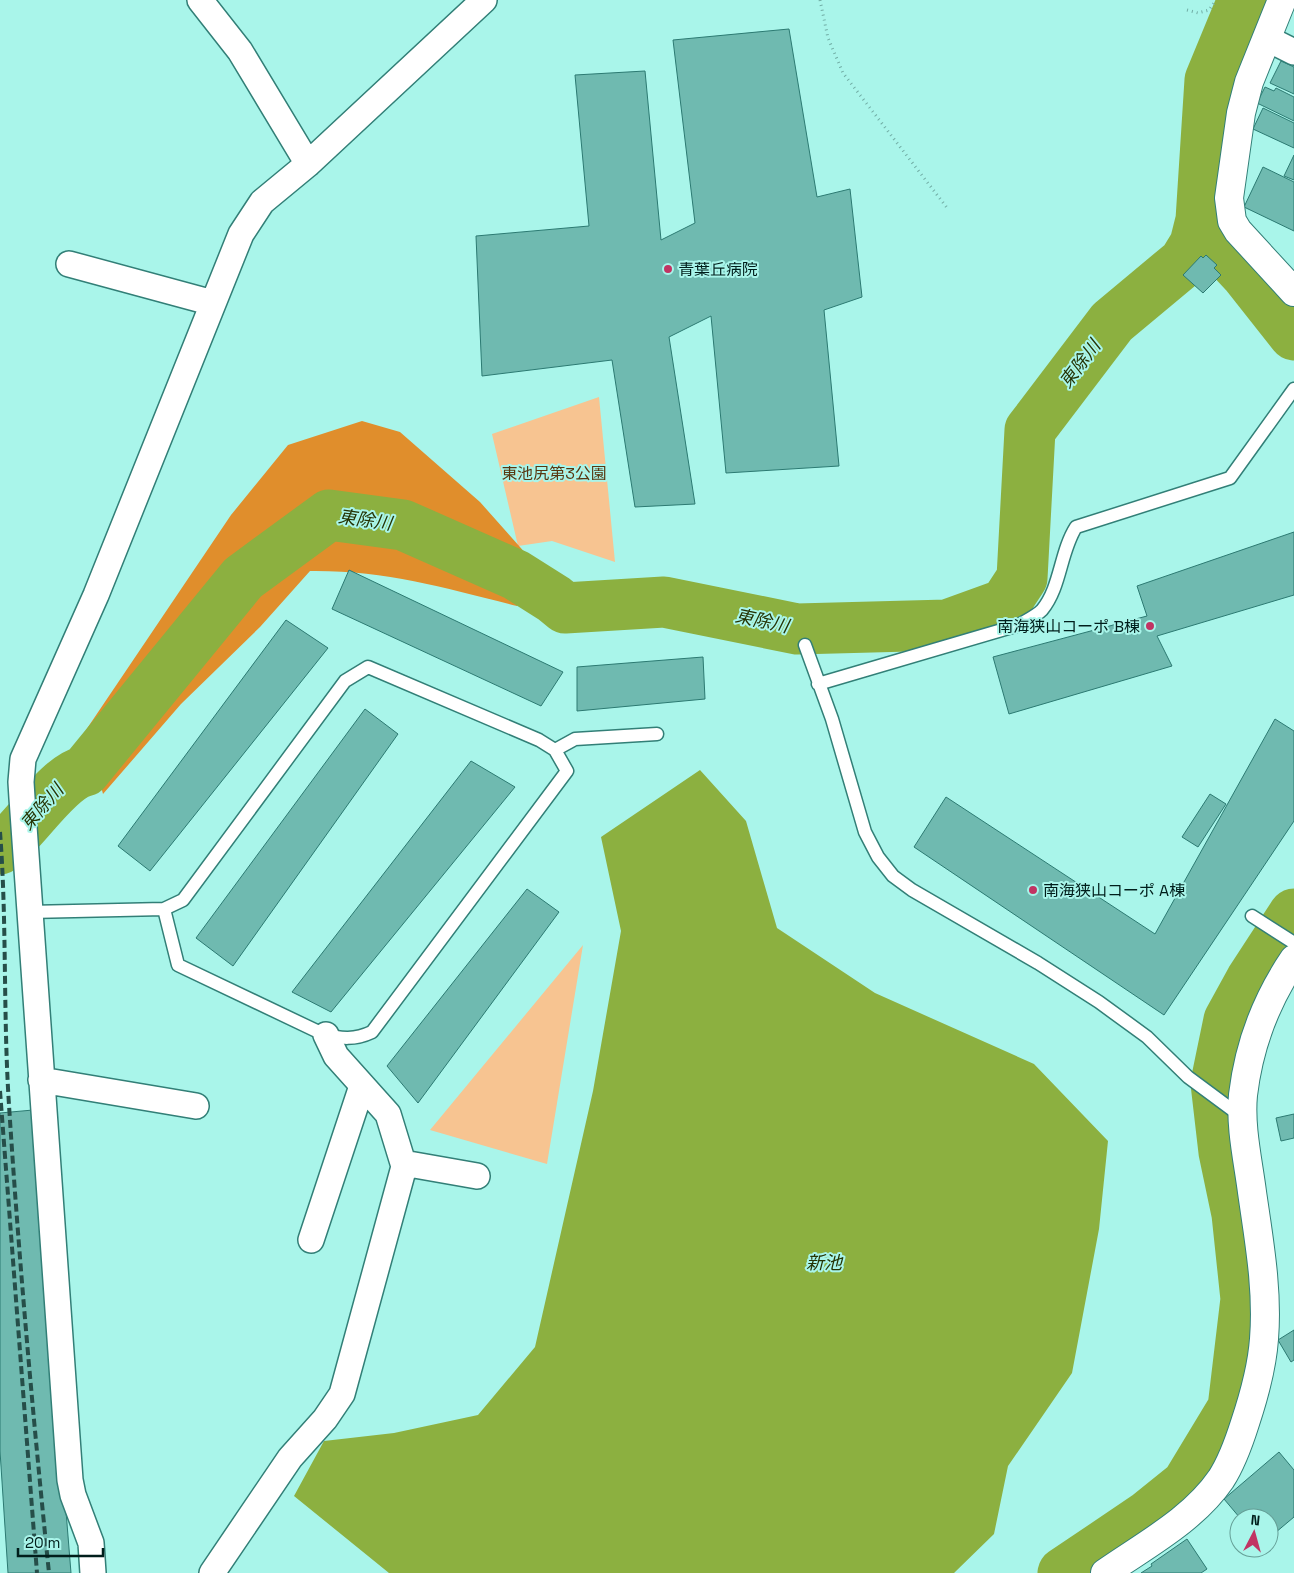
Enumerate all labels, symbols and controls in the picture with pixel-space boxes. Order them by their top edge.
place label: 青葉丘病院 [678,259,758,280]
marker: 青葉丘病院 [662,263,674,275]
water label: 東除川 [1054,334,1106,392]
park label: 東池尻第3公園 [501,463,607,484]
water label: 東除川 [337,504,395,535]
water label: 東除川 [733,604,793,638]
place label: 南海狭山コーポ B棟 [997,616,1140,637]
marker: 南海狭山コーポ B棟 [1144,620,1156,632]
water label: 東除川 [15,777,69,835]
place label: 南海狭山コーポ A棟 [1043,880,1185,901]
marker: 南海狭山コーポ A棟 [1027,884,1039,896]
water label: 新池 [806,1251,844,1274]
north arrow [1229,1508,1279,1558]
text: N [1250,1511,1261,1530]
scale bar [18,1526,102,1558]
text: 20 m [25,1533,60,1552]

